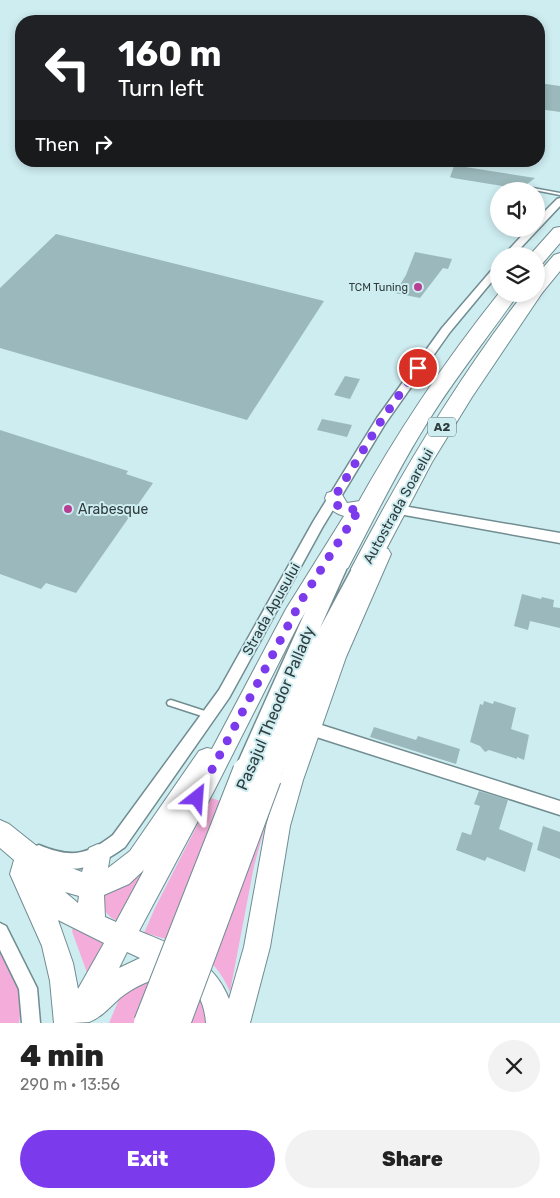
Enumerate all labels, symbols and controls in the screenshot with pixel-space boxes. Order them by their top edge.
text: 160 m [118,33,222,75]
icon: left [35,35,100,100]
text: Turn left [118,75,204,102]
icon: right [89,130,117,158]
text: Then [35,133,79,156]
map controls [490,182,545,302]
button: sound [490,182,545,237]
button: layers [490,247,545,302]
place label: TCM Tuning [349,281,408,294]
marker: TCM Tuning [412,281,424,293]
pin [397,347,439,389]
icon: arrive [404,354,432,382]
road number: A2 [428,418,456,437]
street label: Autostrada Soarelui [360,446,437,567]
place label: Arabesque [78,501,148,518]
marker: Arabesque [62,503,74,515]
street label: Strada Apusului [239,560,304,658]
street label: Pasajul Theodor Pallady [232,623,319,793]
position arrow [170,771,222,823]
text: 4 min [20,1038,104,1074]
button: close [488,1040,540,1092]
text: 290 m · 13:56 [20,1075,120,1094]
button: Exit [20,1130,275,1188]
button: Share [285,1130,540,1188]

